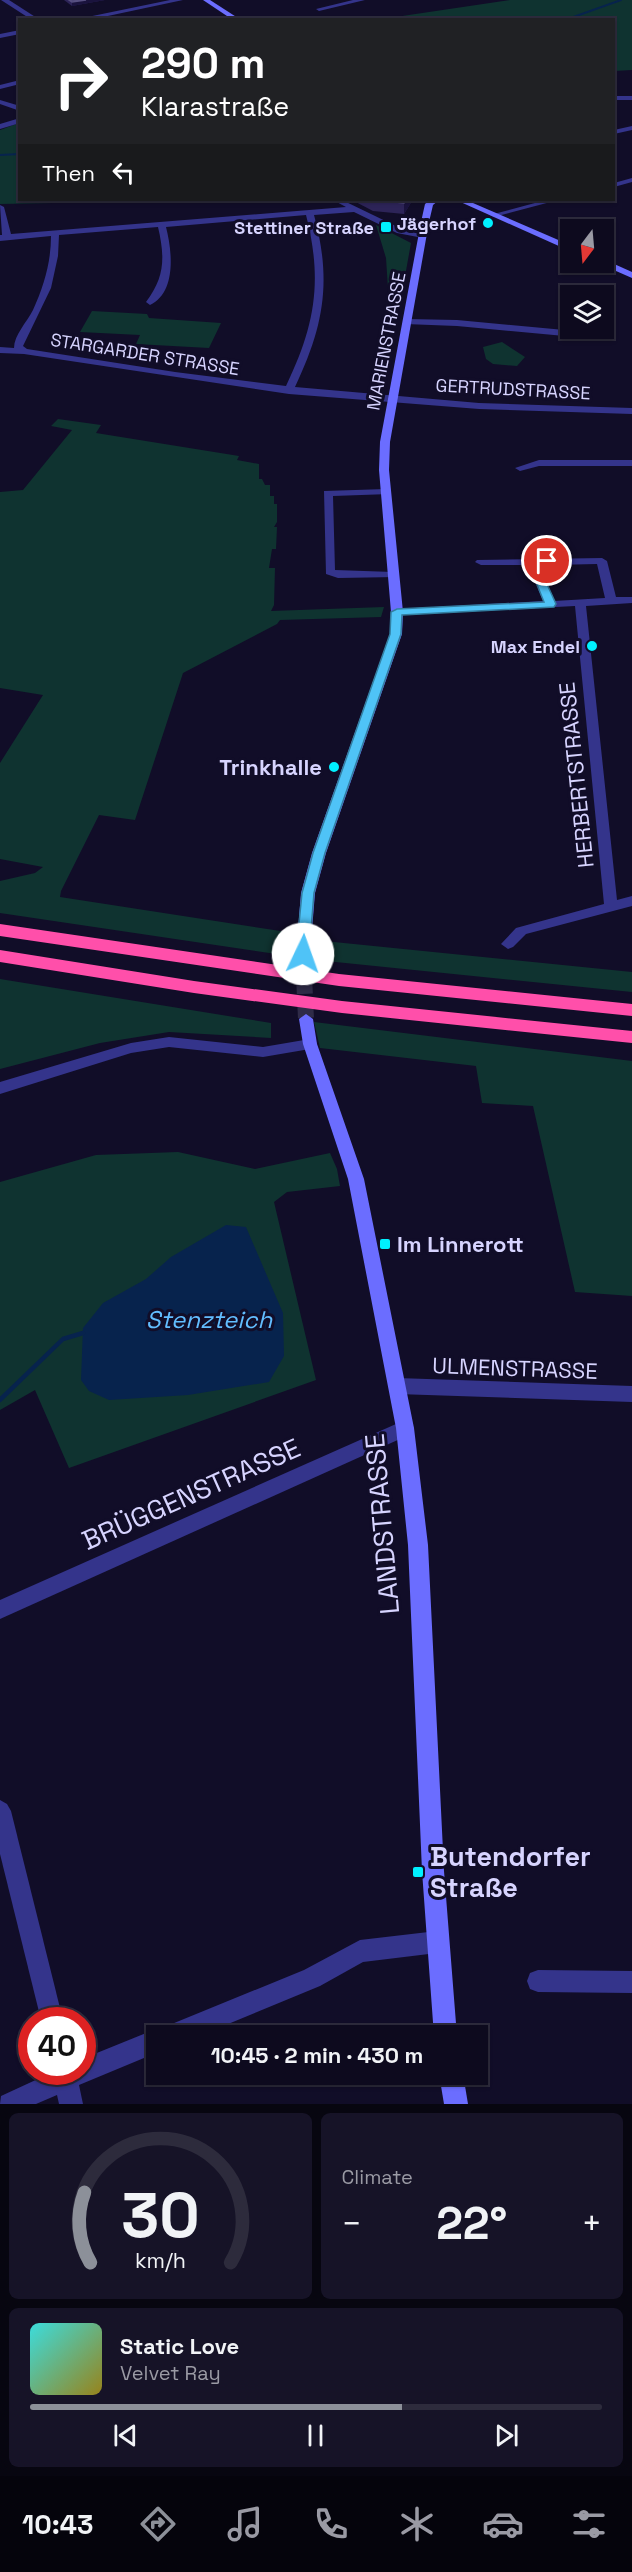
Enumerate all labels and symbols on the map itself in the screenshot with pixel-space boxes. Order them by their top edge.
place label: Jägerhof [397,212,476,235]
place label: Stettiner Straße [234,216,374,239]
marker: Jägerhof [481,216,495,230]
north arrow [560,219,614,273]
marker: Stettiner Straße [379,220,393,234]
street label: MARIENSTRASSE [361,270,411,412]
street label: STARGARDER STRASSE [49,328,241,380]
street label: GERTRUDSTRASSE [435,373,591,405]
pin [521,535,572,586]
place label: Max Endel [491,635,580,658]
marker: Max Endel [585,639,599,653]
street label: HERBERTSTRASSE [552,681,600,869]
place label: Trinkhalle [219,753,322,781]
marker: Trinkhalle [327,760,341,774]
position arrow [271,922,335,986]
place label: Im Linnerott [397,1230,524,1258]
marker: Im Linnerott [378,1237,392,1251]
water label: Stenzteich [146,1304,274,1335]
street label: ULMENSTRASSE [432,1351,598,1385]
street label: BRÜGGENSTRASSE [76,1430,306,1558]
street label: LANDSTRASSE [357,1432,407,1616]
place label: Butendorfer Straße [430,1839,591,1905]
marker: Butendorfer Straße [411,1865,425,1879]
speed limit sign: 40 [18,2007,96,2085]

